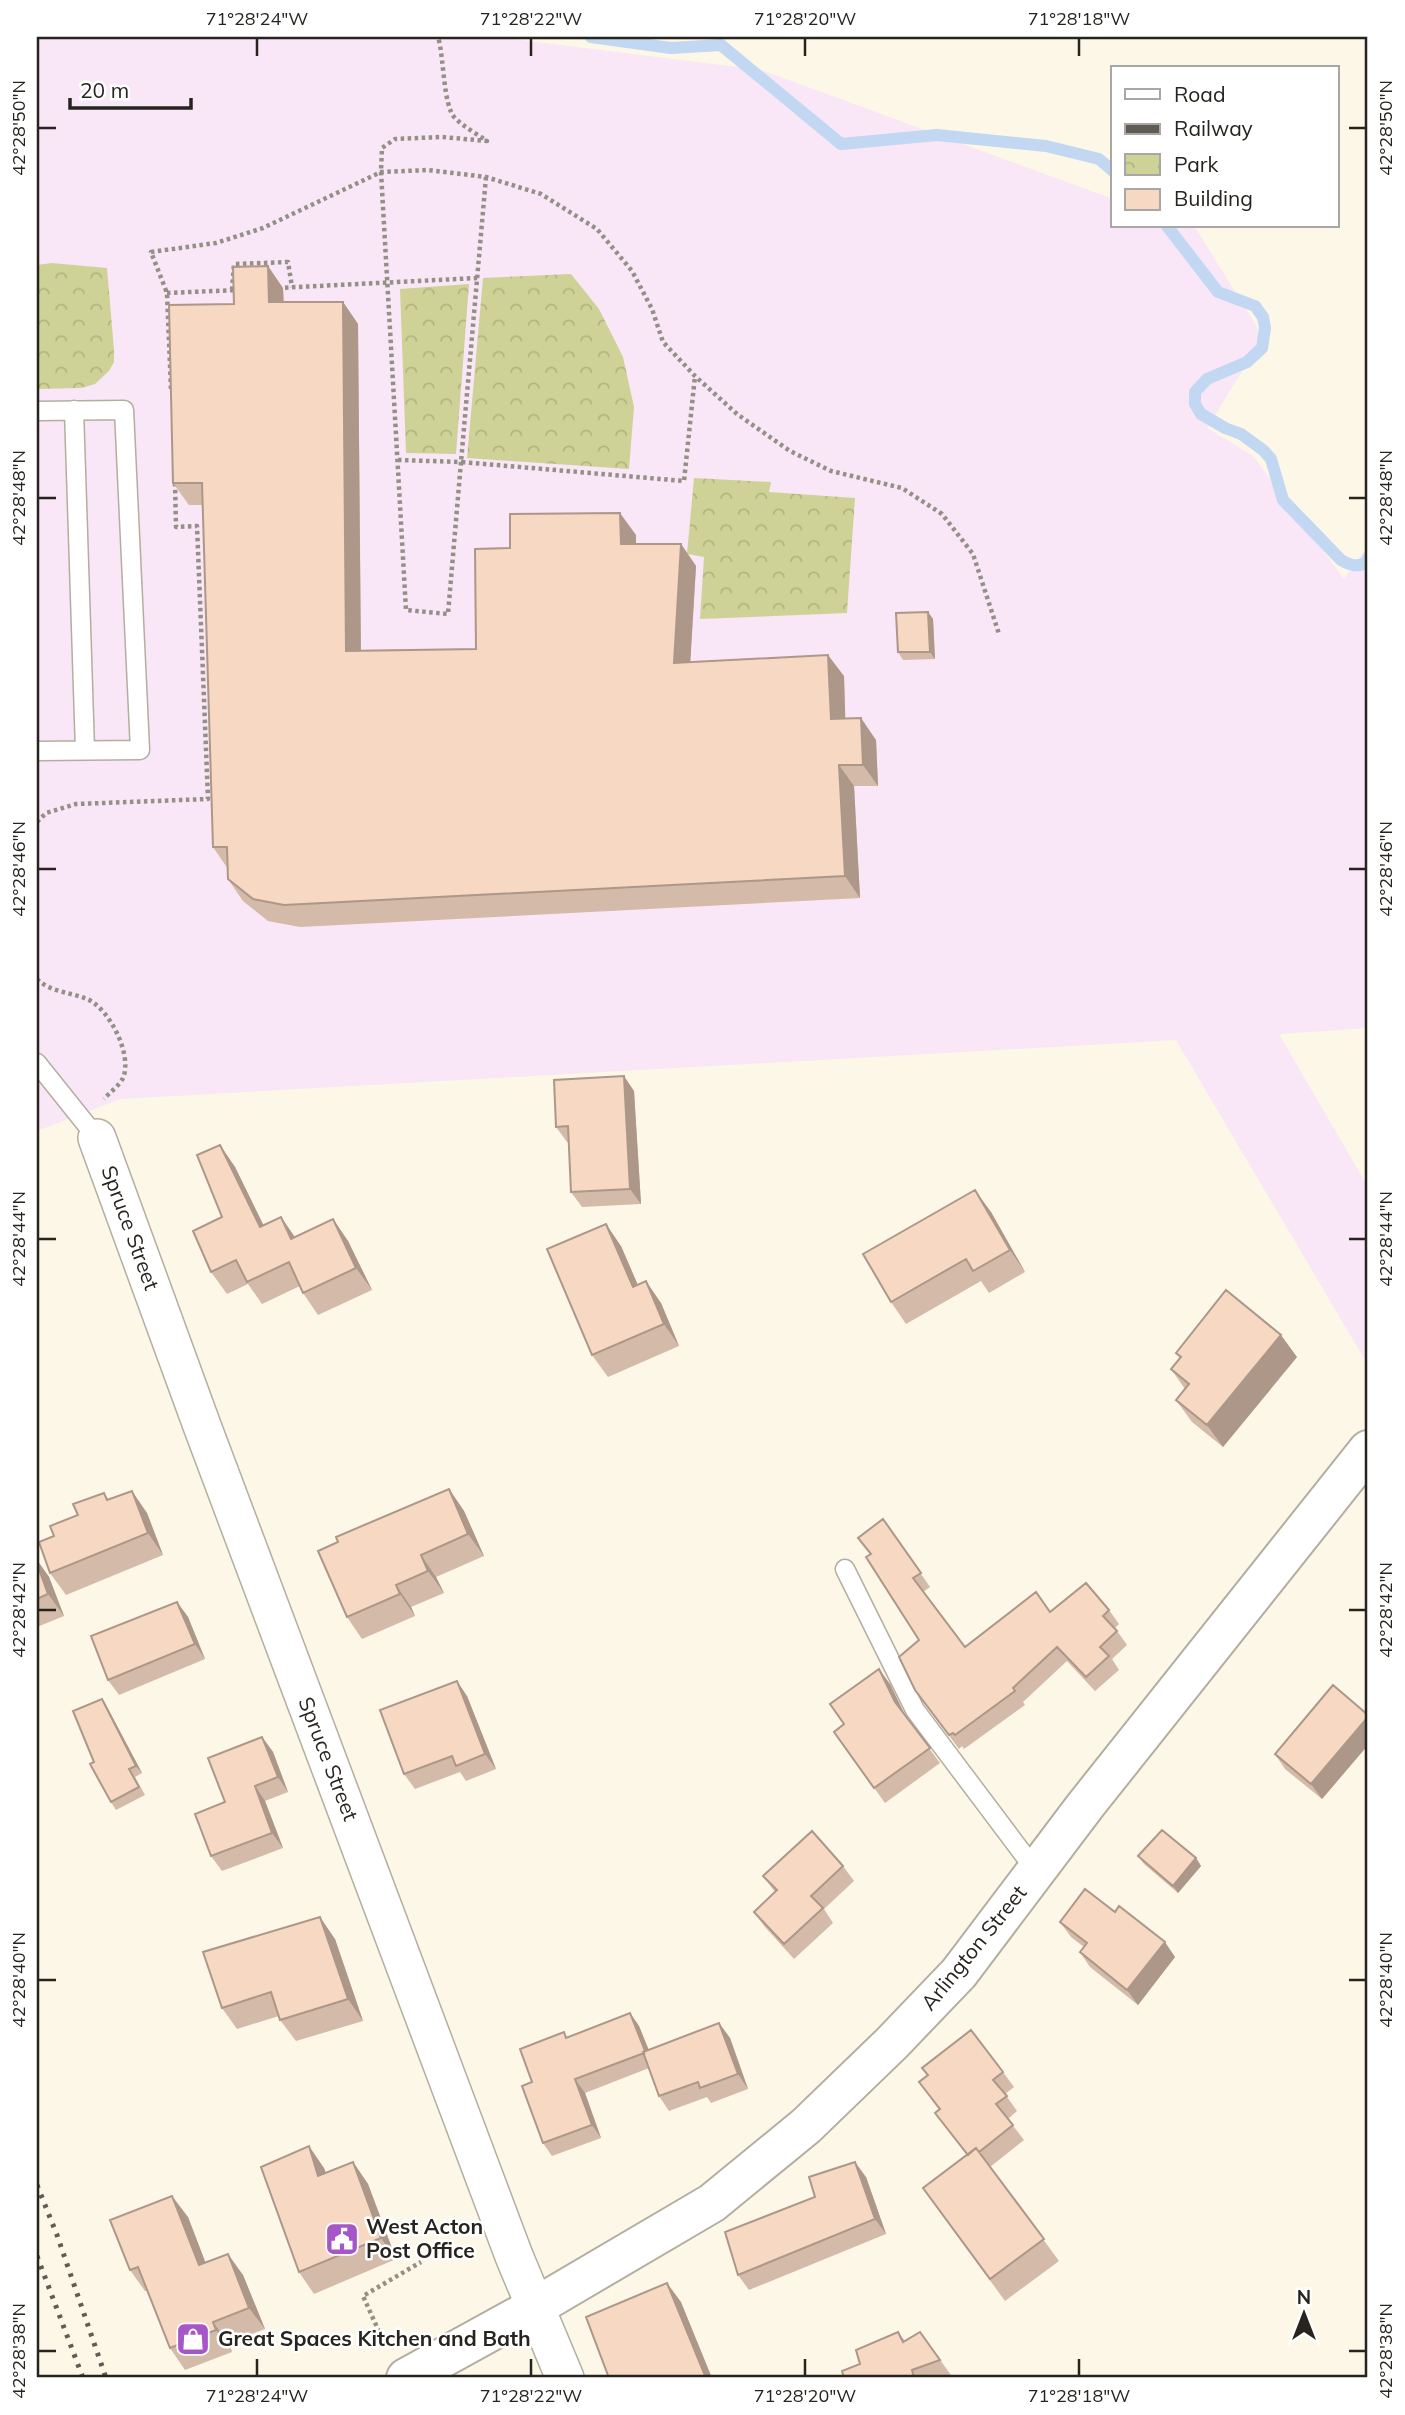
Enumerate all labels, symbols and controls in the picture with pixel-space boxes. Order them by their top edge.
text: 71°28'24"W [206,7,308,30]
text: 71°28'22"W [480,7,582,30]
text: 71°28'20"W [754,7,856,30]
text: 71°28'18"W [1028,7,1130,30]
scale bar [70,66,191,110]
legend [1111,66,1338,228]
text: 20 m [80,77,129,103]
text: 42°28'50"N [7,80,30,176]
text: 42°28'50"N [1374,80,1397,176]
text: Road [1174,81,1225,107]
text: Railway [1174,115,1253,141]
text: Park [1174,151,1218,177]
text: Building [1174,185,1253,211]
text: 42°28'48"N [7,450,30,546]
text: 42°28'48"N [1374,450,1397,546]
text: 42°28'46"N [7,821,30,917]
text: 42°28'46"N [1374,821,1397,917]
street label: Spruce Street [96,1162,165,1293]
text: 42°28'44"N [7,1191,30,1287]
text: 42°28'44"N [1374,1191,1397,1287]
text: 42°28'42"N [7,1562,30,1658]
text: 42°28'42"N [1374,1562,1397,1658]
street label: Spruce Street [293,1693,364,1824]
street label: Arlington Street [915,1880,1032,2015]
text: 42°28'40"N [7,1932,30,2028]
text: 42°28'40"N [1374,1932,1397,2028]
place label: West Acton Post Office [366,2213,483,2263]
public building icon: West Acton Post Office [323,2220,361,2258]
north arrow [1268,2278,1338,2348]
text: N [1297,2285,1311,2309]
text: 42°28'38"N [7,2303,30,2399]
text: 42°28'38"N [1374,2303,1397,2399]
shop icon: Great Spaces Kitchen and Bath [174,2320,212,2358]
place label: Great Spaces Kitchen and Bath [218,2325,531,2351]
text: 71°28'24"W [206,2384,308,2407]
text: 71°28'22"W [480,2384,582,2407]
text: 71°28'20"W [754,2384,856,2407]
text: 71°28'18"W [1028,2384,1130,2407]

